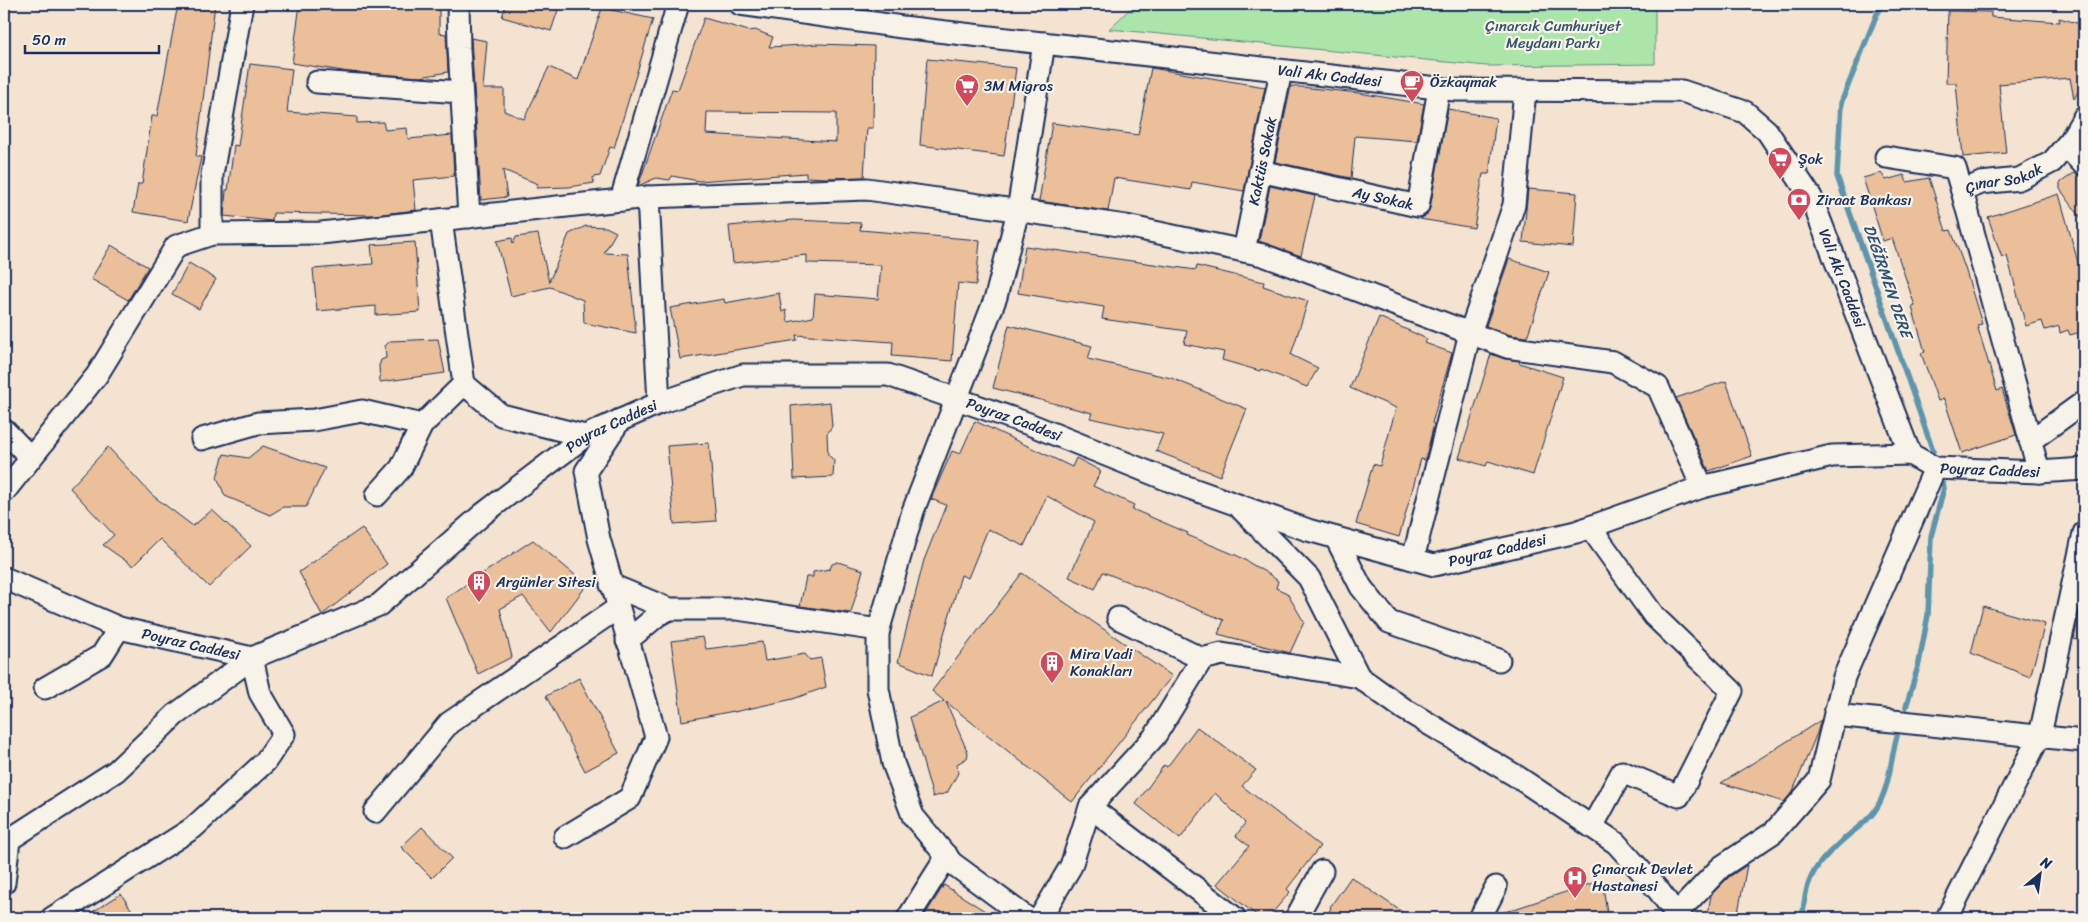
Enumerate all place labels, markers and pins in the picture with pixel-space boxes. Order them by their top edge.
cafe icon: Özkaymak [1399,69,1425,103]
place label: Özkaymak [1430,69,1497,95]
supermarket icon: 3M Migros [954,73,980,107]
place label: 3M Migros [984,73,1054,99]
supermarket icon: Şok [1767,146,1793,180]
place label: Şok [1798,146,1824,172]
bank icon: Ziraat Bankası [1786,187,1812,221]
place label: Ziraat Bankası [1816,187,1912,213]
building icon: Argünler Sitesi [466,569,492,603]
place label: Argünler Sitesi [495,569,597,595]
place label: Mira Vadi Konakları [1070,641,1133,684]
building icon: Mira Vadi Konakları [1039,650,1065,684]
place label: Çınarcık Devlet Hastanesi [1592,856,1693,899]
hospital icon: Çınarcık Devlet Hastanesi [1562,865,1588,899]

